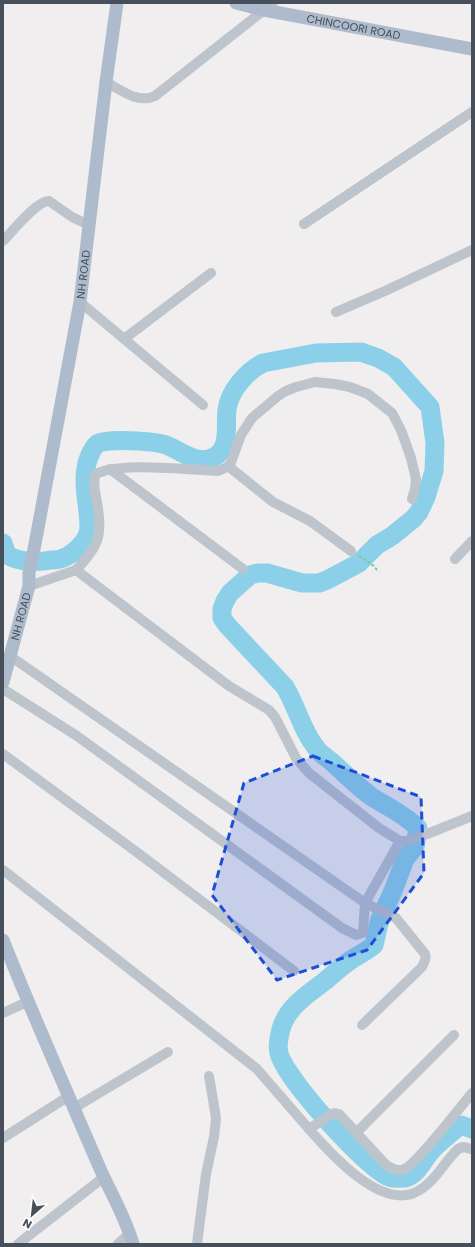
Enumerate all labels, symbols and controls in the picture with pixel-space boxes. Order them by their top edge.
street label: CHINCOORI ROAD [305,10,402,43]
street label: NH ROAD [72,249,94,300]
street label: NH ROAD [7,590,35,642]
north arrow [12,1195,52,1235]
text: N [20,1215,35,1233]

